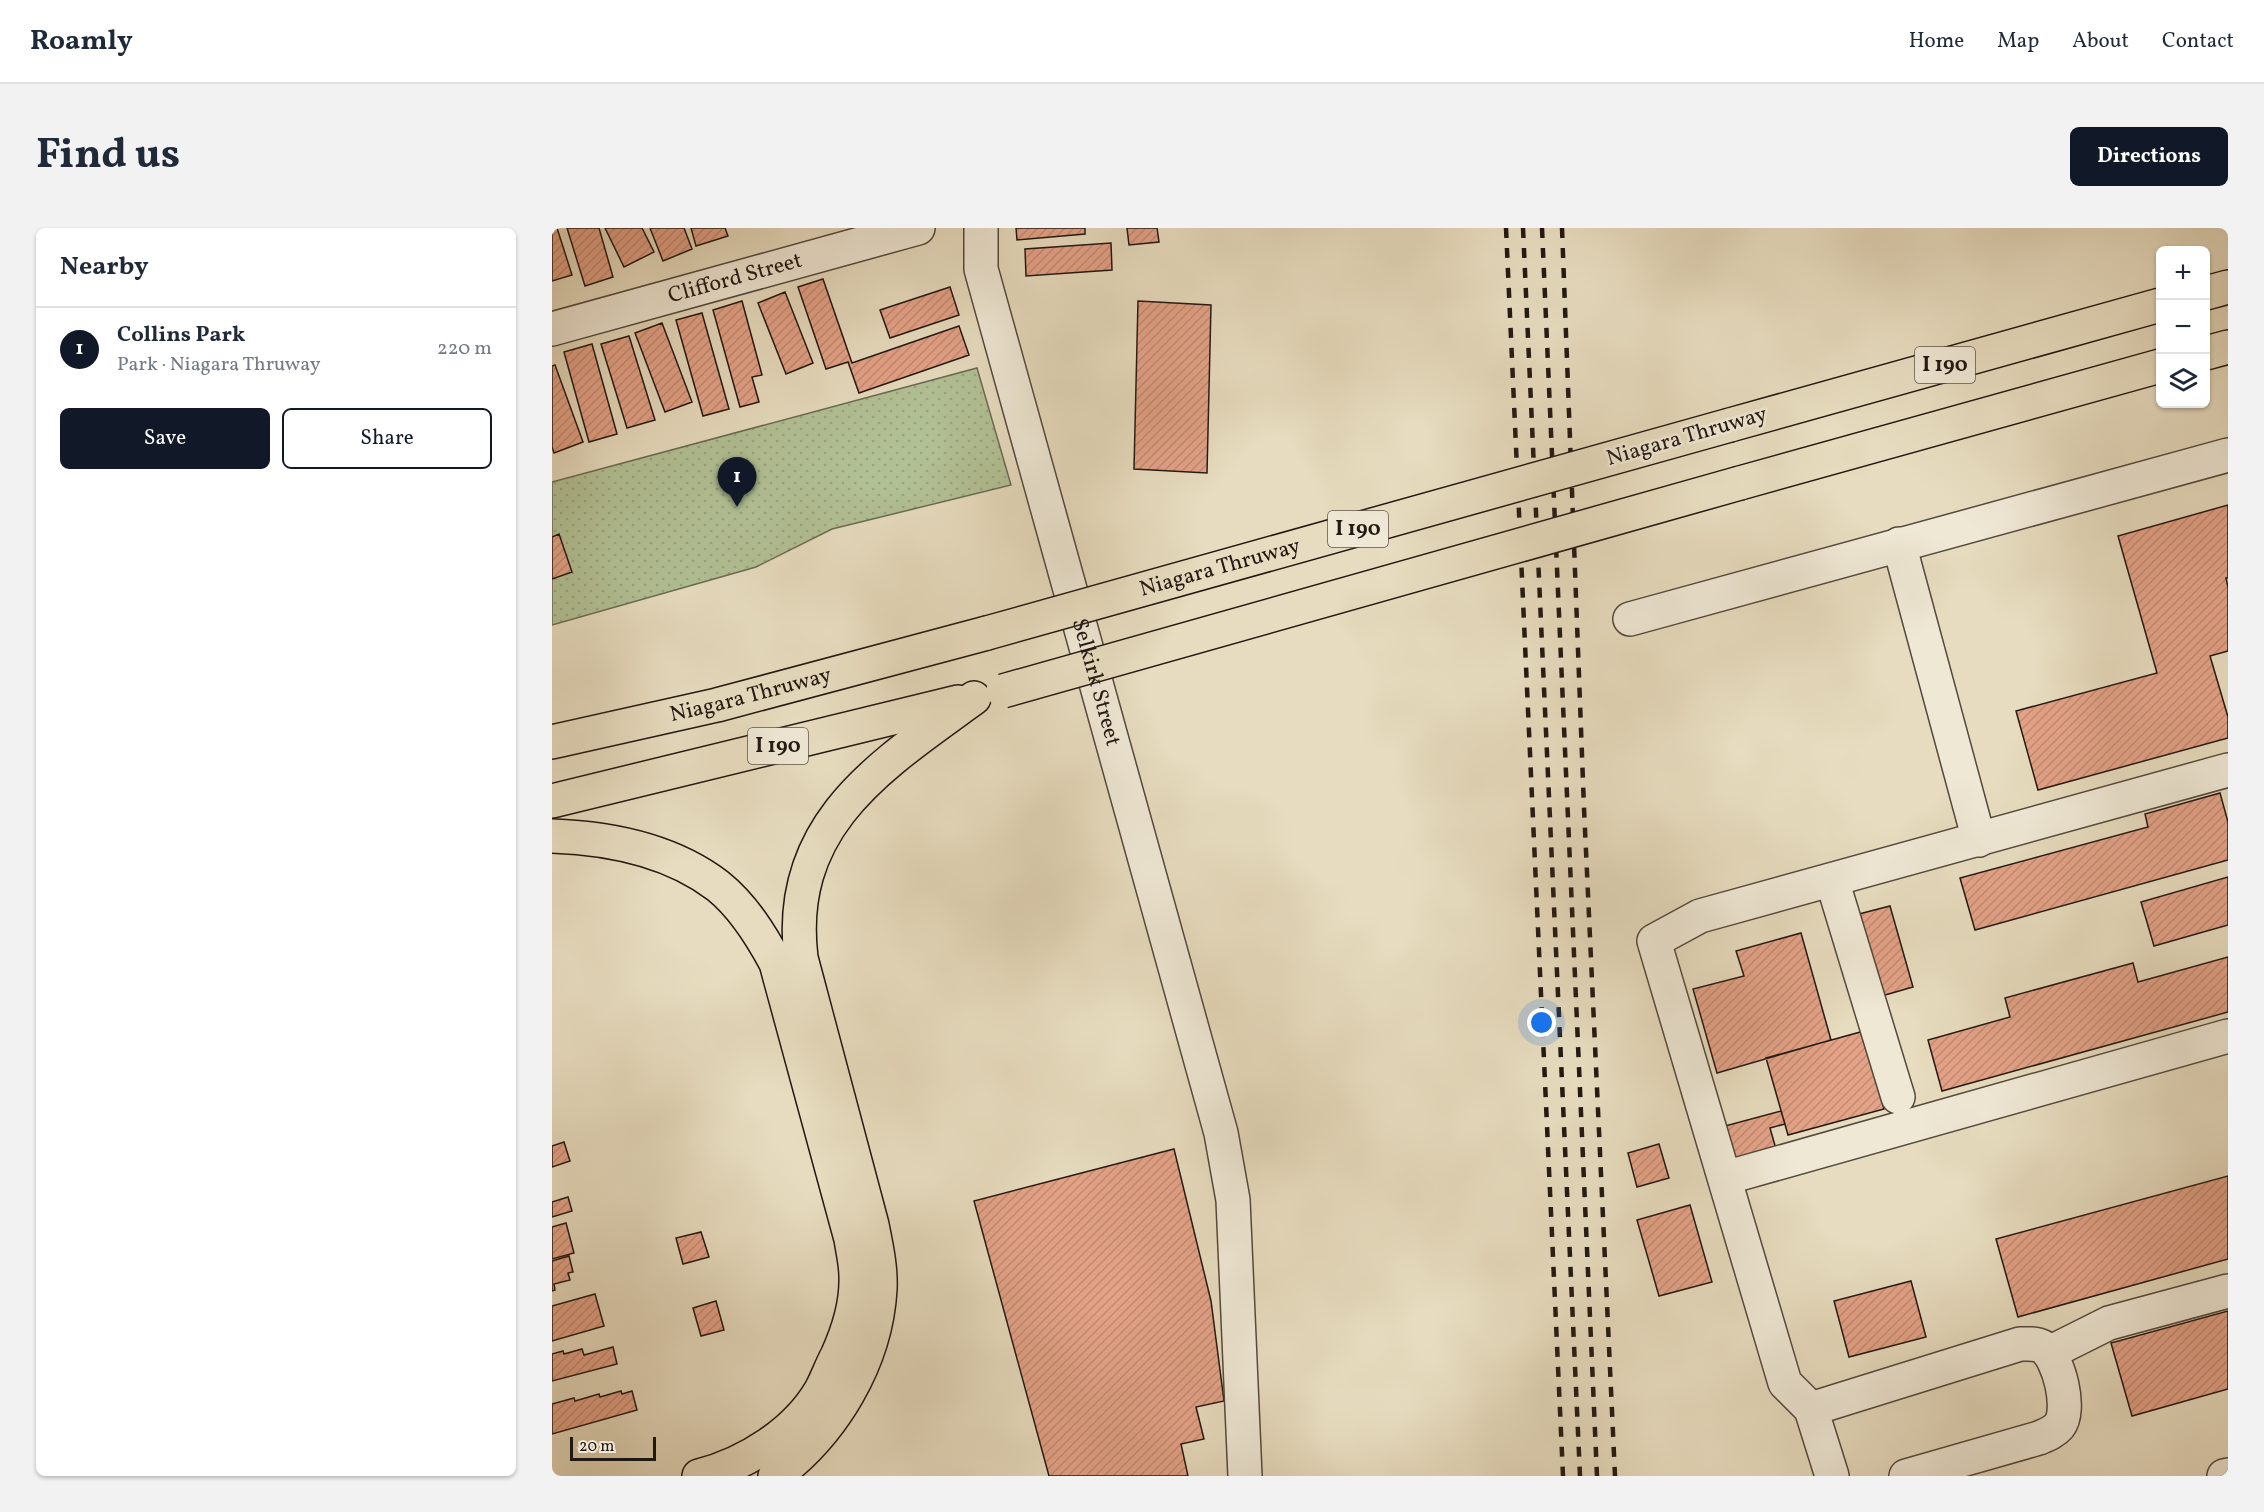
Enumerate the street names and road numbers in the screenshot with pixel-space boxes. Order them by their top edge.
street label: Clifford Street [665,245,806,312]
road number: I 190 [1915,347,1975,383]
street label: Niagara Thruway [1603,399,1771,475]
road number: I 190 [1328,511,1388,547]
street label: Niagara Thruway [1136,530,1304,605]
street label: Selkirk Street [1063,615,1128,750]
street label: Niagara Thruway [667,660,835,731]
road number: I 190 [748,728,808,764]

